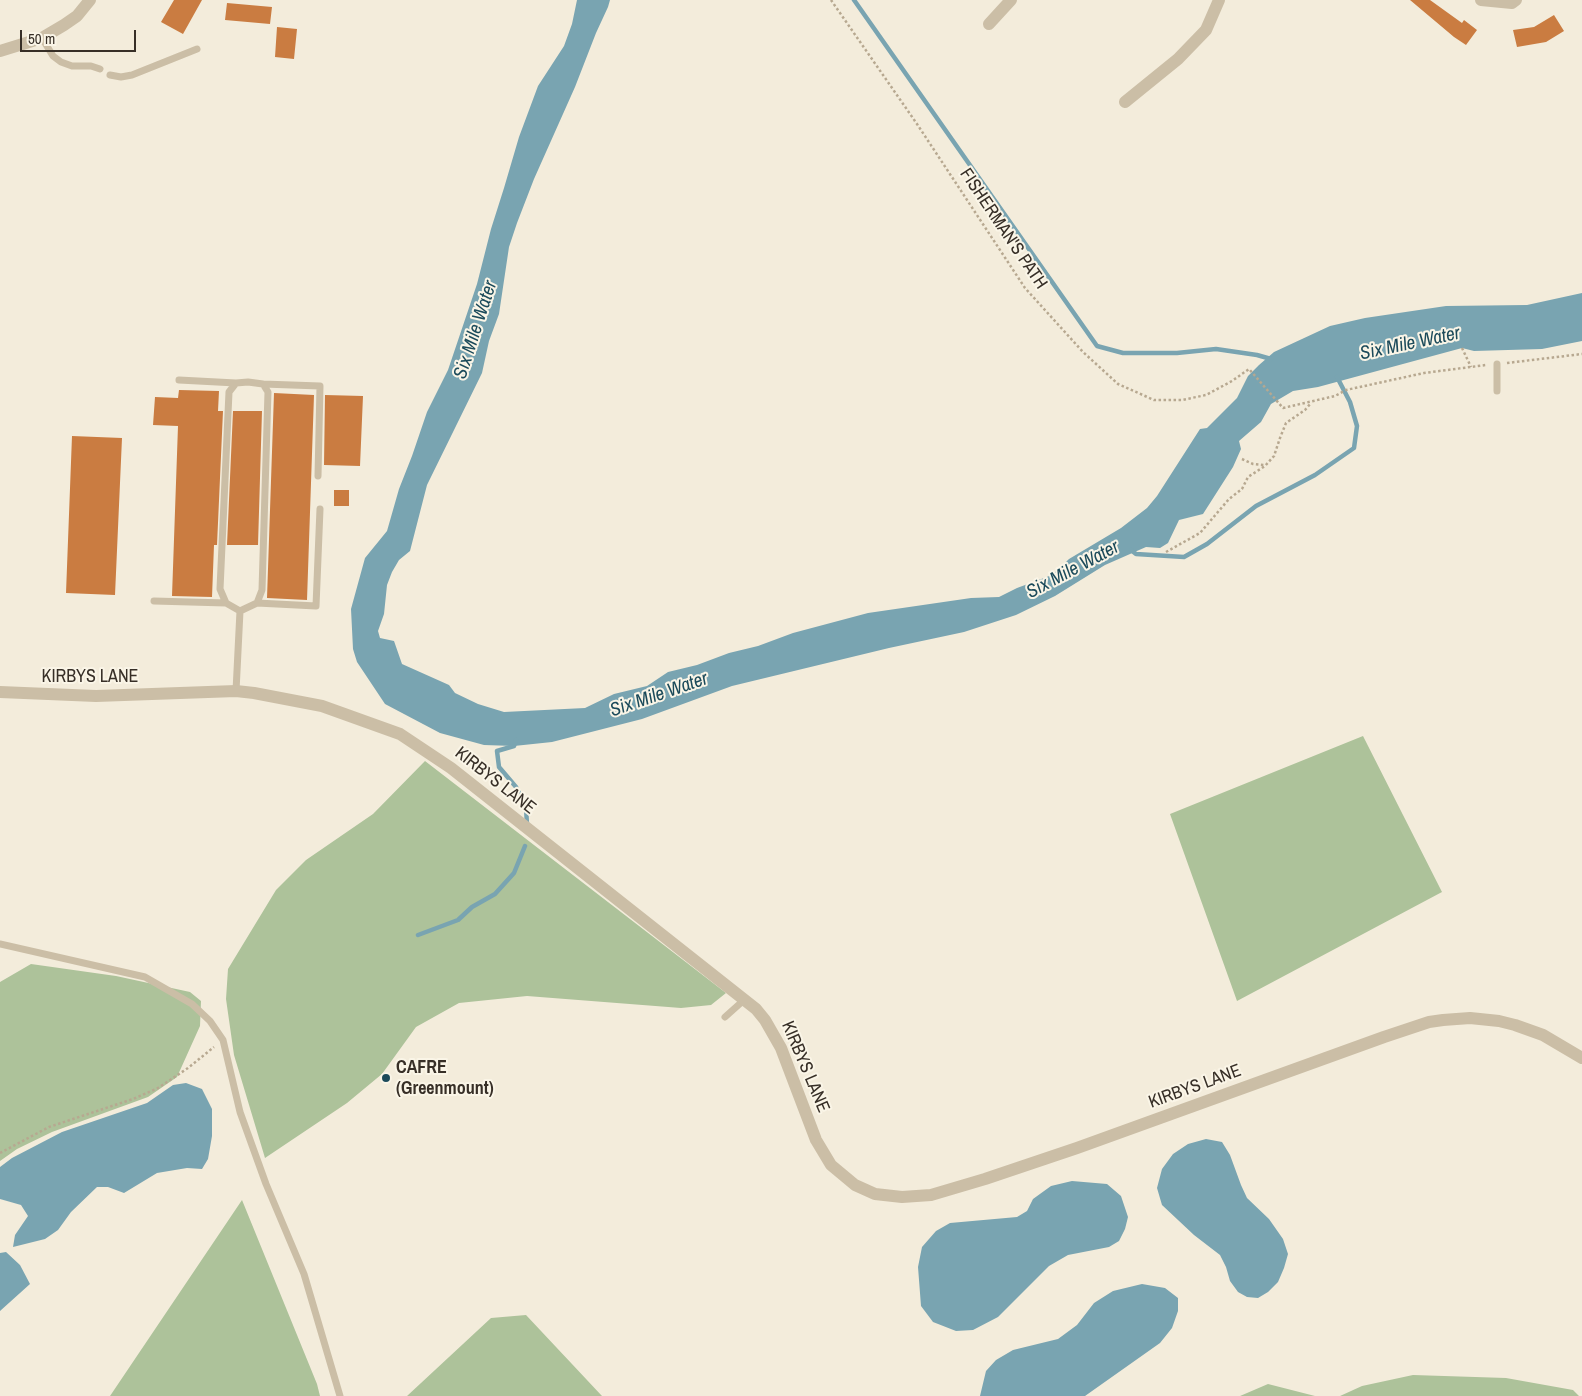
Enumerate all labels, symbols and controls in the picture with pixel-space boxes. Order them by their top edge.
scale bar [22,20,139,52]
text: 50 m [28,28,55,49]
street label: FISHERMAN'S PATH [955,165,1051,293]
water label: Six Mile Water [449,278,503,382]
water label: Six Mile Water [1358,322,1462,366]
water label: Six Mile Water [1023,536,1123,604]
street label: KIRBYS LANE [42,666,138,688]
water label: Six Mile Water [607,668,711,722]
street label: KIRBYS LANE [450,743,540,819]
street label: KIRBYS LANE [776,1018,834,1116]
place label: CAFRE (Greenmount) [396,1057,494,1100]
street label: KIRBYS LANE [1146,1060,1244,1114]
marker: CAFRE (Greenmount) [380,1072,392,1084]

